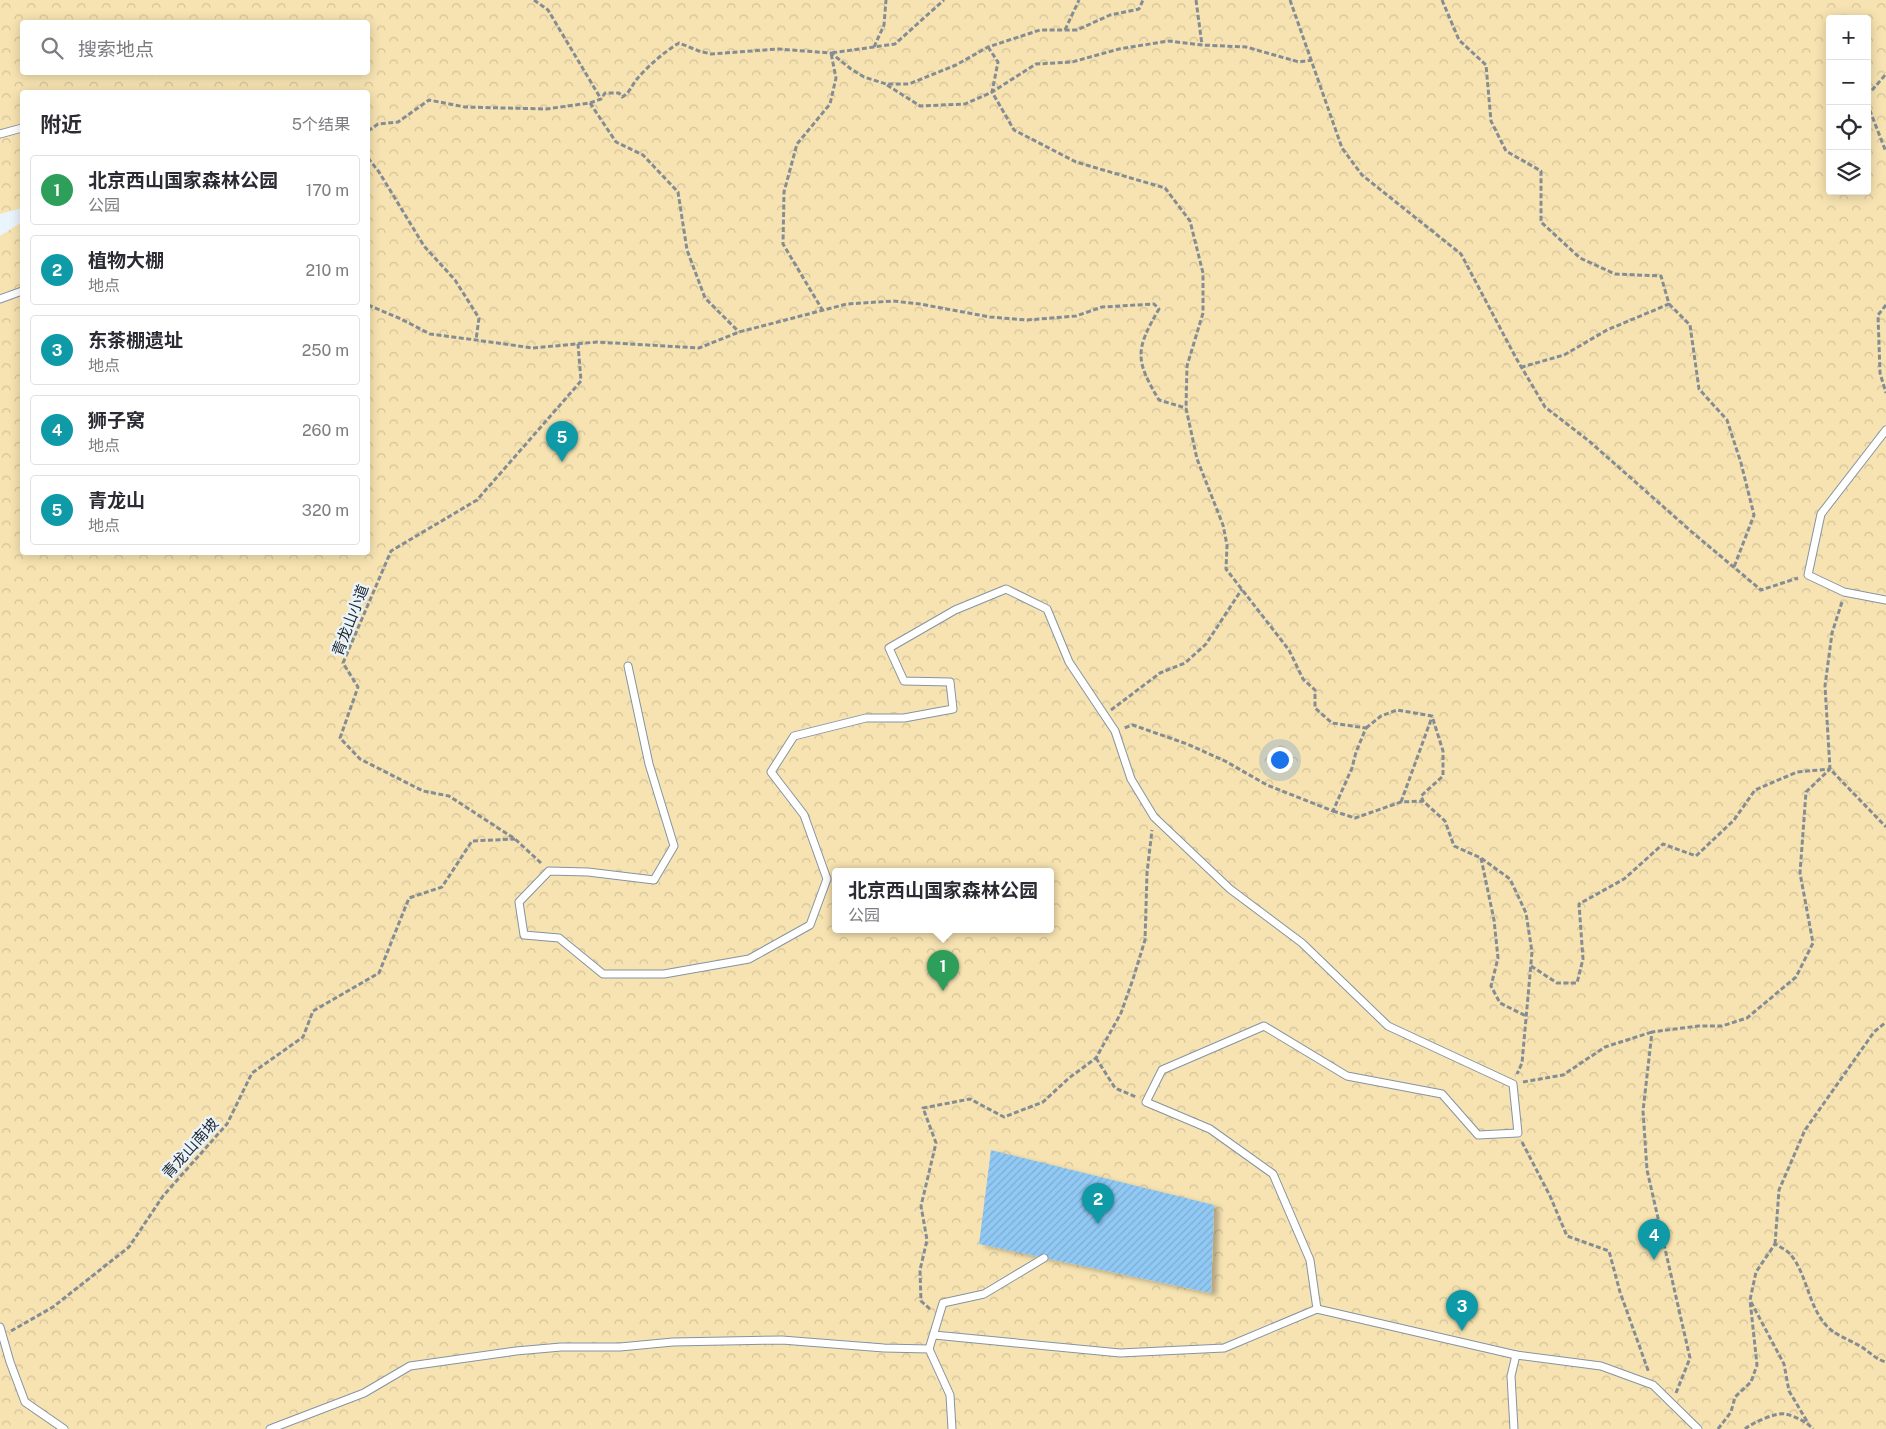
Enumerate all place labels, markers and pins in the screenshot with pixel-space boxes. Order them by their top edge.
pin: 5 [546,421,578,462]
pin: 1 [927,950,959,991]
pin: 2 [1082,1183,1114,1224]
pin: 4 [1638,1219,1670,1260]
pin: 3 [1446,1290,1478,1331]

